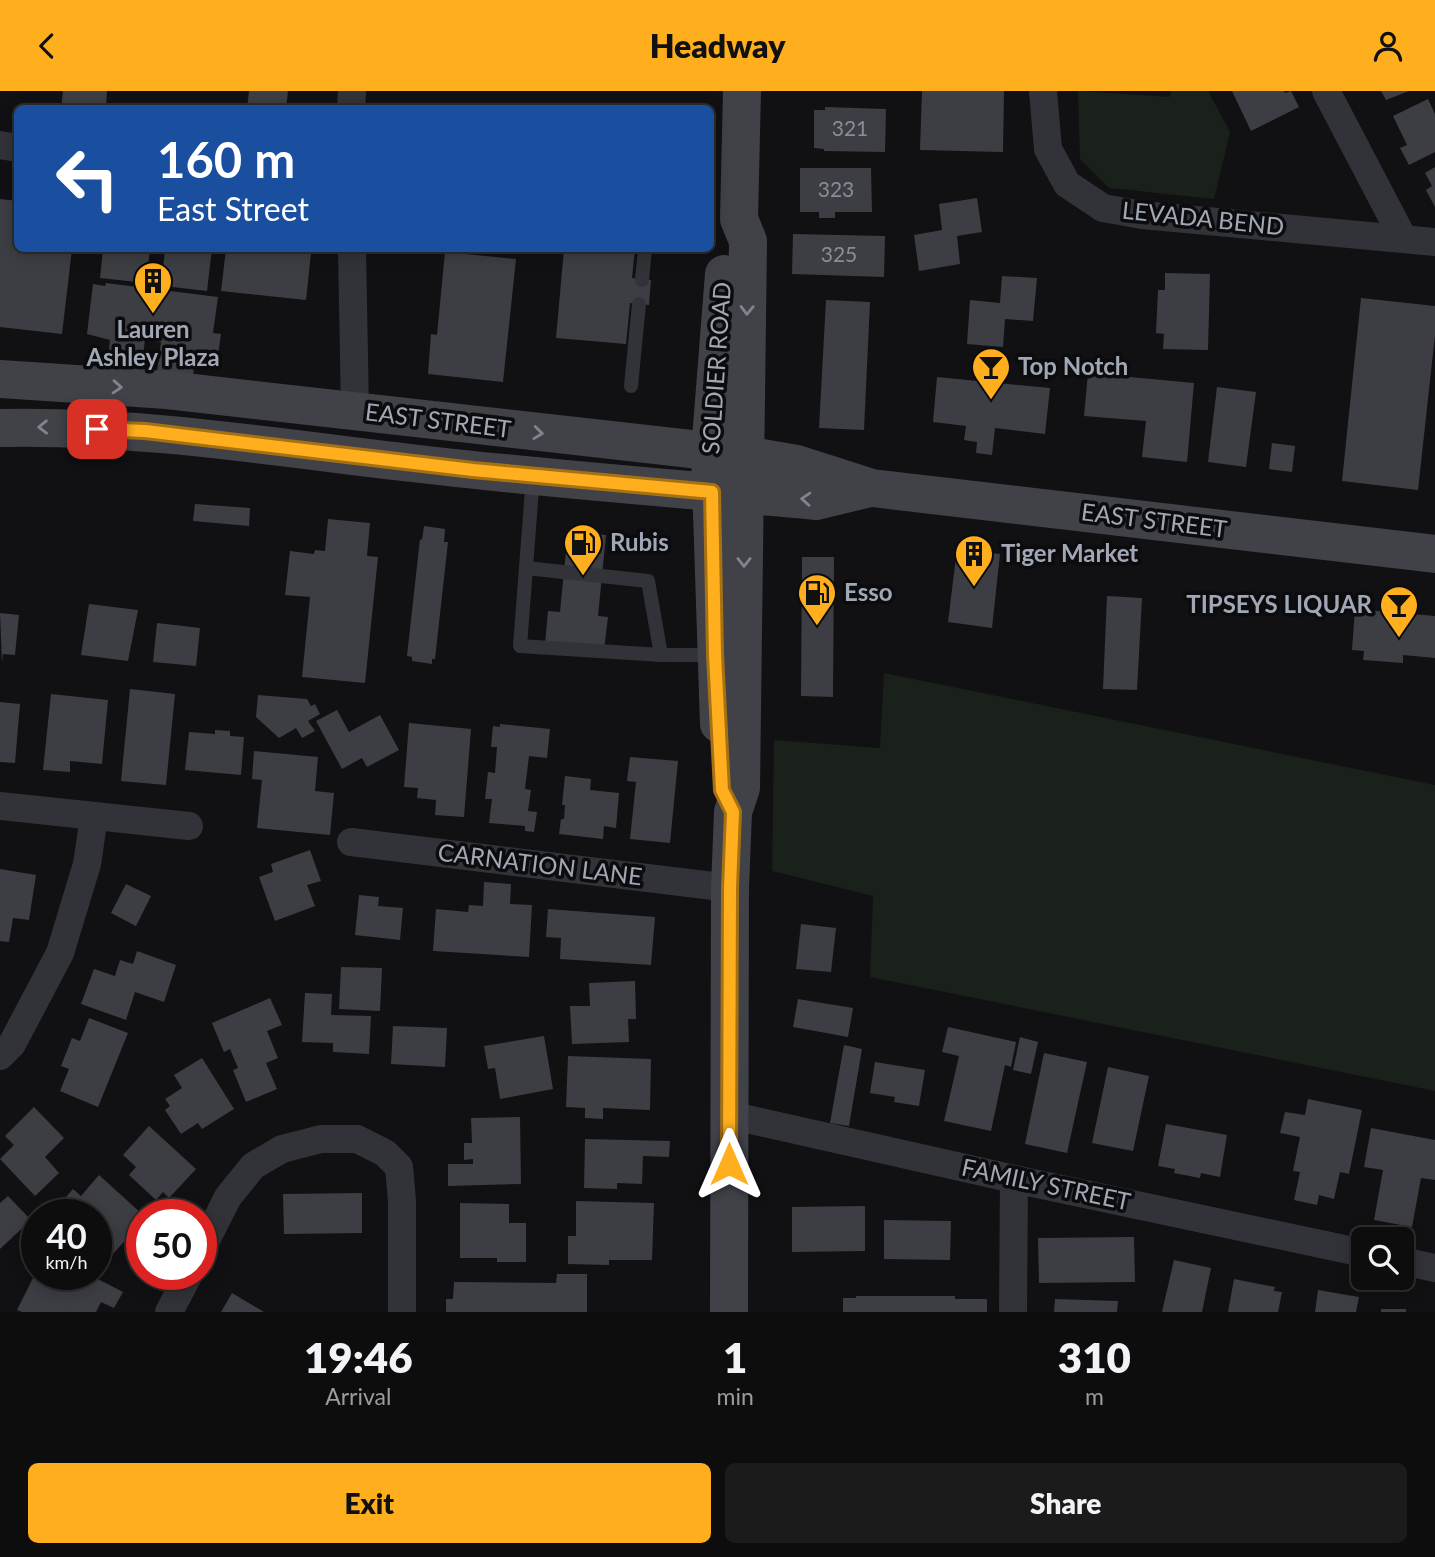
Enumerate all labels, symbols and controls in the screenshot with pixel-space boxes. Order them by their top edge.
text: Headway [650,26,785,65]
icon: back [28,27,66,65]
icon: person [1369,27,1407,65]
house number: 321 [832,115,868,140]
text: 160 m [157,130,295,188]
icon: left [42,133,133,224]
house number: 323 [818,176,854,201]
text: East Street [157,189,309,228]
street label: LEVADA BEND [1121,195,1286,240]
house number: 325 [821,241,857,266]
building icon: Lauren Ashley Plaza [132,260,174,315]
street label: SOLDIER ROAD [695,281,736,455]
one-way arrow [739,305,754,316]
place label: Lauren Ashley Plaza [85,314,220,371]
bar icon: Top Notch [970,346,1012,401]
place label: Top Notch [1018,351,1128,380]
one-way arrow [112,379,123,394]
street label: EAST STREET [364,396,513,443]
pin [67,399,127,459]
icon: arrive [78,410,116,448]
one-way arrow [37,419,48,435]
one-way arrow [532,425,544,440]
one-way arrow [800,492,811,507]
street label: EAST STREET [1080,496,1229,543]
fuel station icon: Rubis [562,522,604,577]
place label: Rubis [610,527,669,556]
building icon: Tiger Market [953,533,995,588]
place label: Tiger Market [1001,538,1138,567]
one-way arrow [736,557,752,568]
fuel station icon: Esso [796,572,838,627]
place label: Esso [844,577,893,606]
bar icon: TIPSEYS LIQUAR [1378,584,1420,639]
place label: TIPSEYS LIQUAR [1186,589,1373,618]
street label: CARNATION LANE [436,837,644,890]
position arrow [692,1127,766,1201]
street label: FAMILY STREET [959,1151,1133,1216]
speed limit sign: 50 [126,1199,217,1290]
text: 40 [46,1214,87,1256]
map controls [1351,1227,1414,1290]
button: search [1351,1227,1414,1290]
text: km/h [45,1251,88,1273]
text: 19:46 [304,1332,413,1382]
text: 1 [723,1332,747,1382]
text: 310 [1058,1332,1131,1382]
text: Arrival [325,1382,391,1410]
text: min [717,1382,754,1410]
text: m [1085,1382,1104,1410]
button: Exit [28,1463,711,1543]
button: Share [725,1463,1407,1543]

